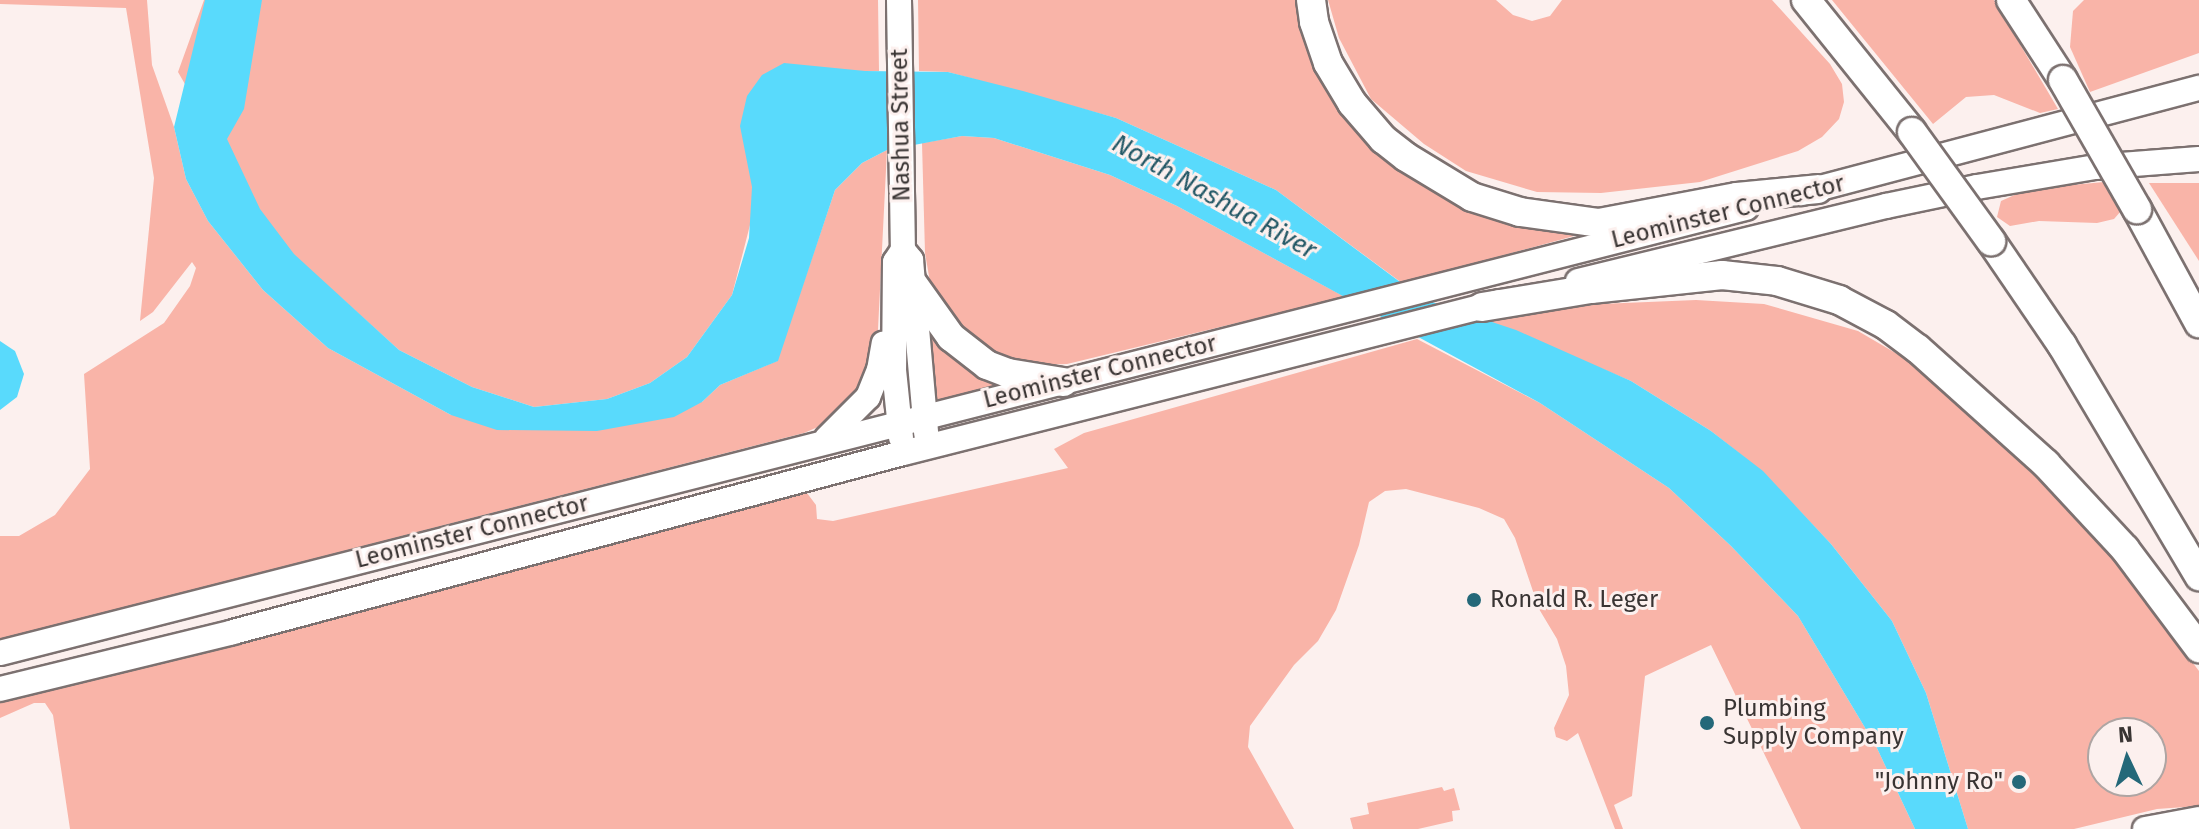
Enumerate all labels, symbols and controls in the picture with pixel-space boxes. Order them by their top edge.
street label: Nashua Street [885,48,917,202]
water label: North Nashua River [1107,128,1321,266]
street label: Leominster Connector [1608,169,1848,255]
street label: Leominster Connector [980,329,1220,415]
street label: Leominster Connector [352,489,592,575]
place label: Ronald R. Leger [1490,586,1658,614]
marker: Ronald R. Leger [1465,591,1483,609]
place label: Plumbing Supply Company [1723,695,1904,751]
marker: Plumbing Supply Company [1698,714,1716,732]
north arrow [2087,717,2167,797]
text: N [2117,721,2134,749]
place label: "Johnny Ro" [1875,768,2003,796]
marker: "Johnny Ro" [2010,773,2028,791]

